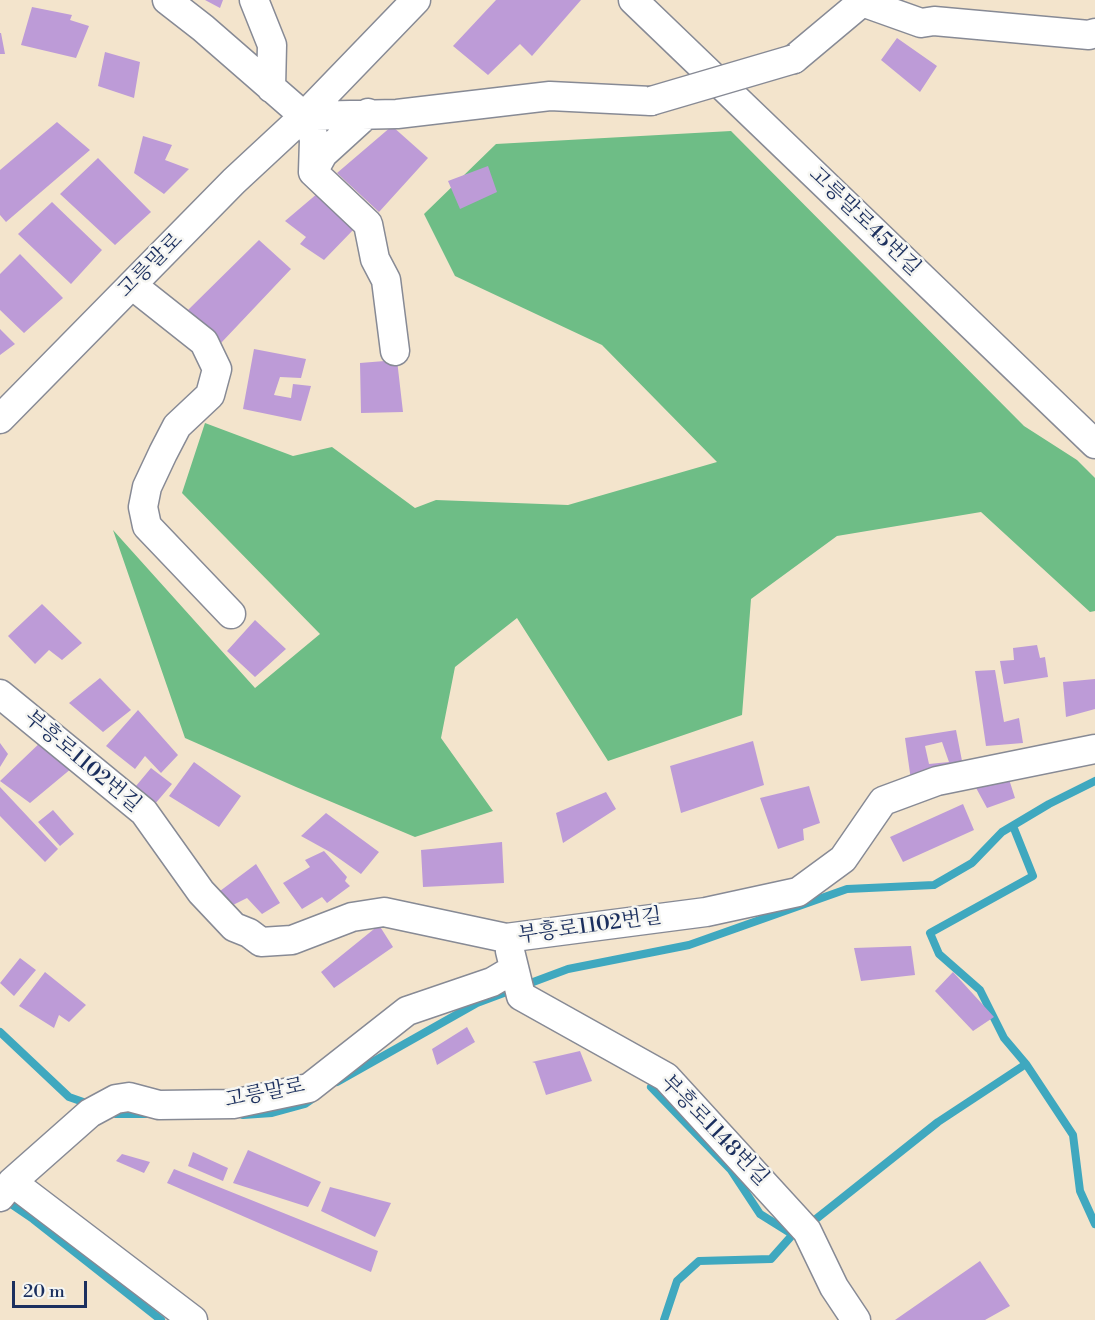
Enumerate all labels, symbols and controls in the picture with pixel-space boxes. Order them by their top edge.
street label: 고릉말로45번길 [803,162,925,282]
street label: 고릉말로 [113,228,189,304]
street label: 부흥로1102번길 [18,706,146,818]
street label: 부흥로1102번길 [516,904,664,950]
street label: 부흥로1148번길 [655,1070,773,1192]
street label: 고릉말로 [223,1074,307,1114]
scale bar [15,1269,90,1307]
text: 20 m [23,1280,65,1303]

